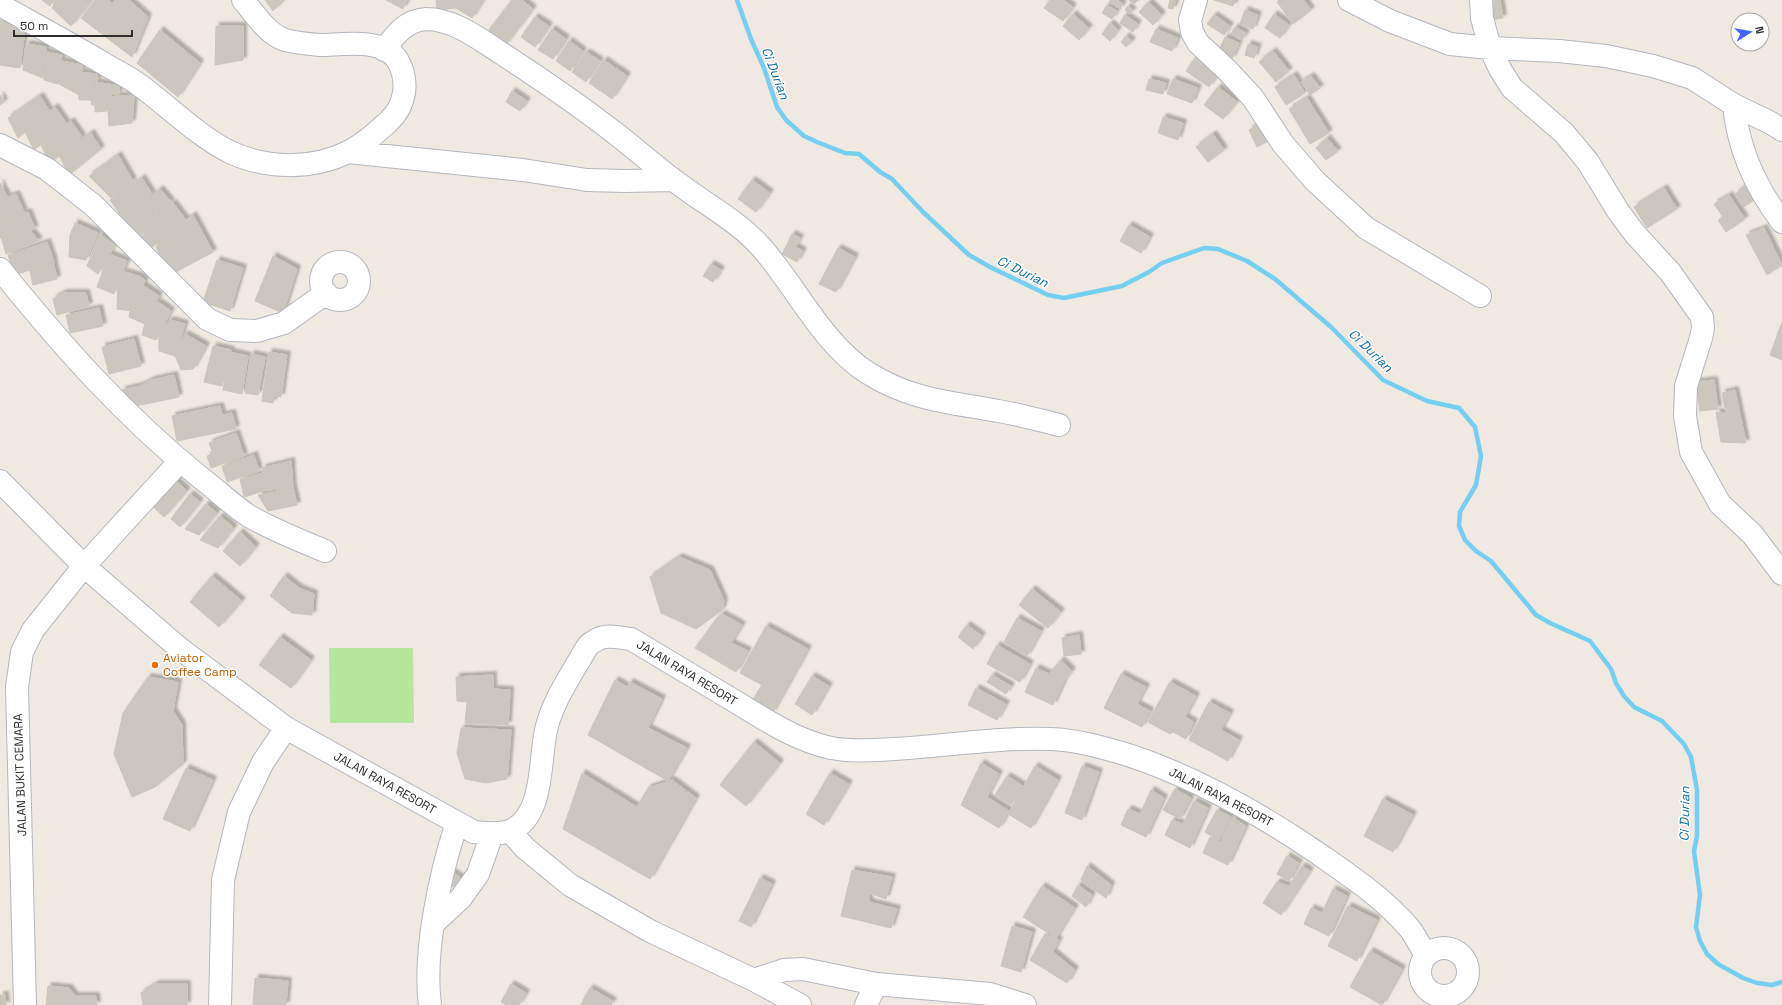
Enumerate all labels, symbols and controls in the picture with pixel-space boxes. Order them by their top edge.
scale bar [14,12,132,38]
north arrow [1730,12,1770,52]
text: 50 m [20,18,48,34]
text: N [1752,25,1767,35]
water label: Ci Durian [758,44,794,103]
water label: Ci Durian [994,252,1052,292]
water label: Ci Durian [1345,325,1397,376]
street label: JALAN RAYA RESORT [634,637,740,709]
place label: Aviator Coffee Camp [163,650,237,680]
marker: Aviator Coffee Camp [150,660,160,670]
street label: JALAN BUKIT CEMARA [10,713,30,837]
street label: JALAN RAYA RESORT [331,748,439,818]
street label: JALAN RAYA RESORT [1166,764,1276,830]
water label: Ci Durian [1676,785,1693,842]

